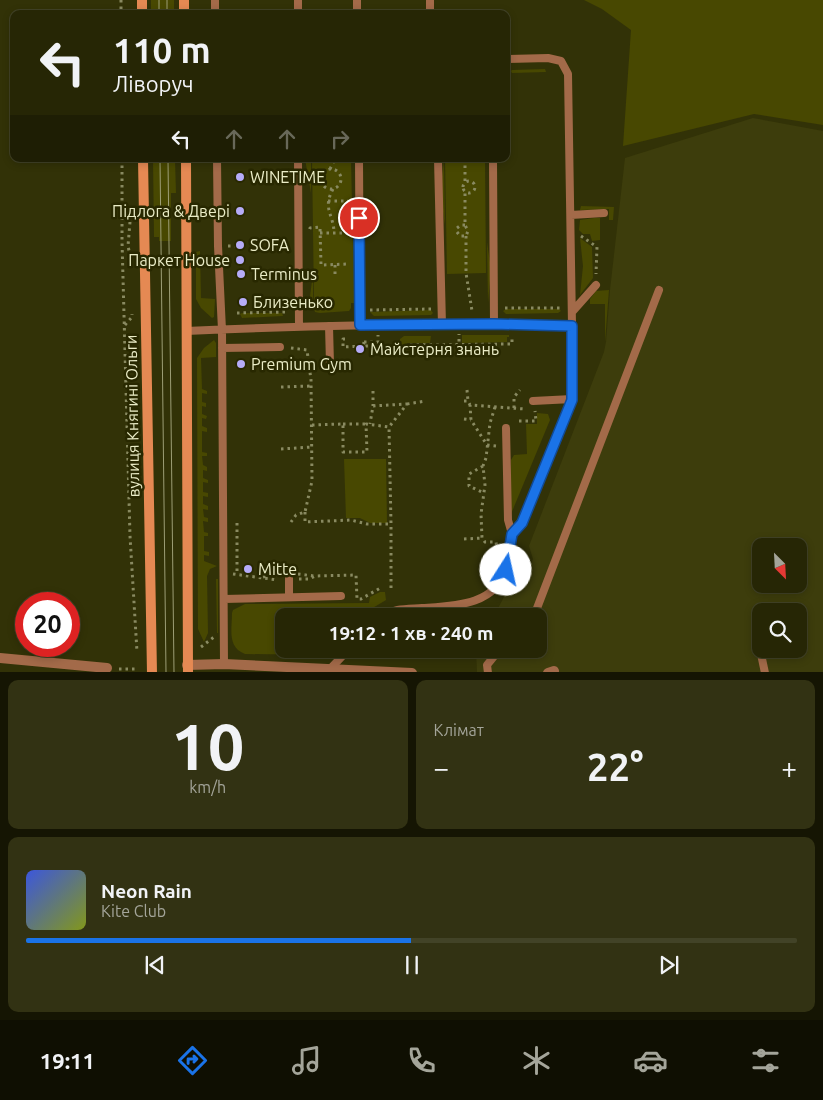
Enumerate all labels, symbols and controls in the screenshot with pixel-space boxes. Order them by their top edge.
icon: left [30,30,95,95]
text: 110 m [113,30,211,70]
text: Ліворуч [113,71,194,96]
icon: left [167,125,195,153]
icon: ahead [220,125,248,153]
icon: ahead [273,125,301,153]
icon: right [326,125,354,153]
place label: WINETIME [250,168,325,186]
marker: WINETIME [234,171,246,183]
pin [338,197,380,239]
place label: Підлога & Двері [112,202,230,220]
icon: arrive [345,204,373,232]
marker: Підлога & Двері [234,205,246,217]
place label: SOFA [250,236,290,254]
marker: SOFA [234,239,246,251]
place label: Паркет House [128,251,230,269]
marker: Паркет House [234,254,246,266]
place label: Terminus [251,265,317,283]
marker: Terminus [235,268,247,280]
place label: Близенько [253,293,333,311]
marker: Близенько [237,296,249,308]
street label: вулиця Княгині Ольги [122,334,142,498]
place label: Майстерня знань [370,340,499,358]
marker: Майстерня знань [354,343,366,355]
place label: Premium Gym [251,355,352,373]
marker: Premium Gym [235,358,247,370]
north arrow [752,538,808,592]
map controls [752,538,807,658]
position arrow [479,543,531,595]
place label: Mitte [258,560,297,578]
marker: Mitte [242,563,254,575]
speed limit sign: 20 [15,592,80,657]
button: search [752,603,807,658]
text: 19:12 · 1 хв · 240 m [329,622,493,644]
text: 10 [171,709,244,782]
text: Клімат [434,721,484,739]
text: 22° [587,746,643,788]
text: − [434,752,449,783]
text: + [781,752,797,783]
text: km/h [189,778,226,796]
text: Neon Rain [101,880,192,902]
text: Kite Club [101,902,166,920]
icon: previous [141,951,169,979]
icon: pause [398,951,426,979]
icon: next [655,951,683,979]
icon: directions [175,1043,210,1078]
icon: music [289,1043,324,1078]
icon: phone [404,1043,439,1078]
icon: climate [519,1043,554,1078]
icon: car [633,1043,668,1078]
icon: filters [748,1043,783,1078]
text: 19:11 [40,1048,95,1073]

